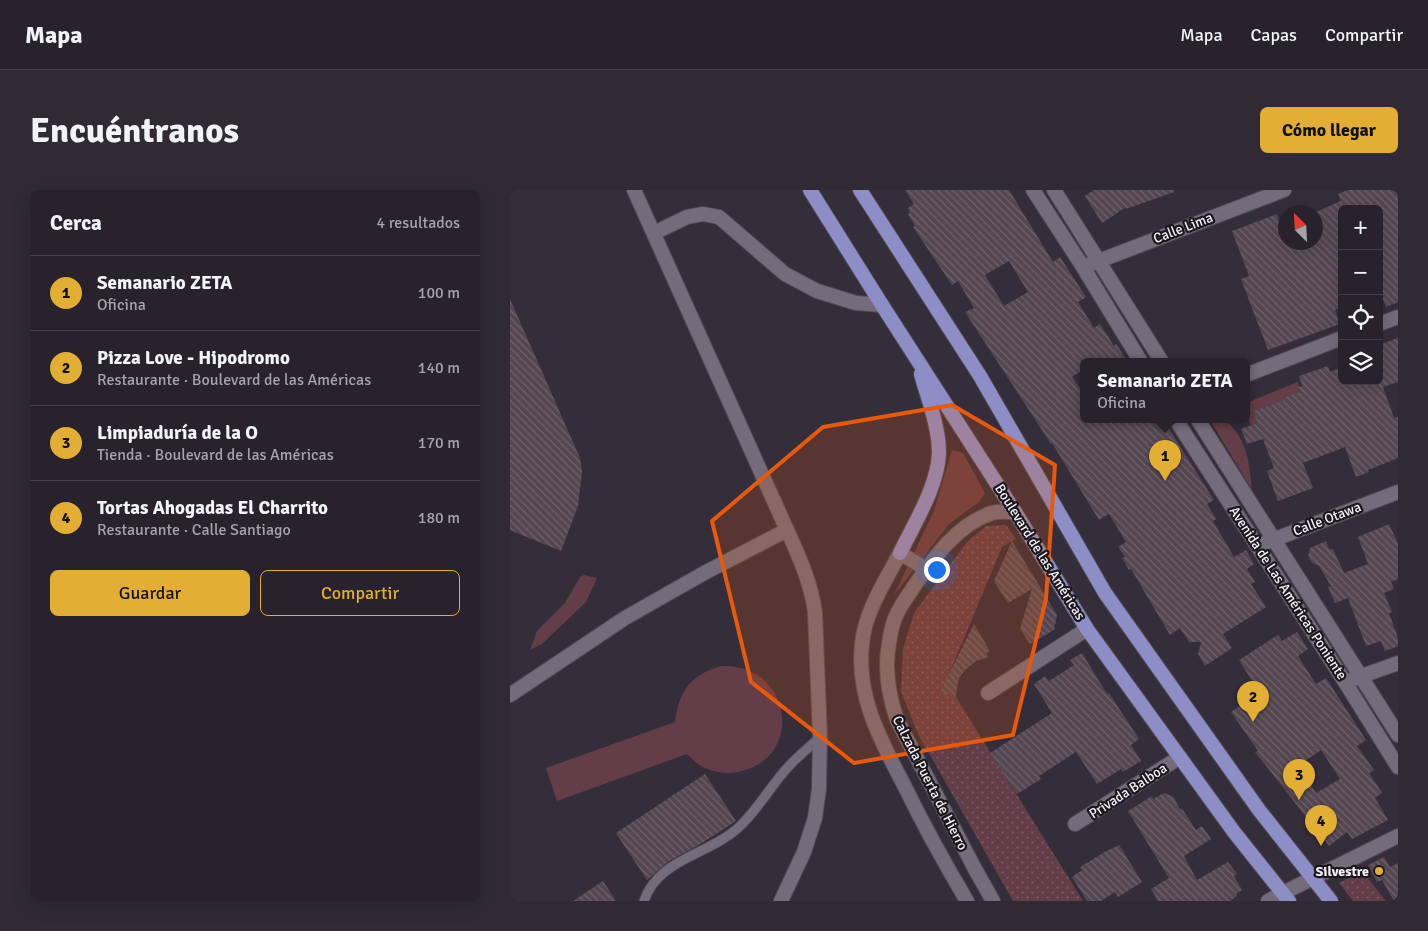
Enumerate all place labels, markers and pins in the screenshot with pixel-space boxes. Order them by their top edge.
pin: 1 [1149,440,1181,481]
pin: 2 [1237,681,1269,722]
pin: 3 [1283,759,1315,800]
pin: 4 [1305,805,1337,846]
place label: Silvestre [1315,863,1369,880]
marker: Silvestre [1373,865,1385,877]

